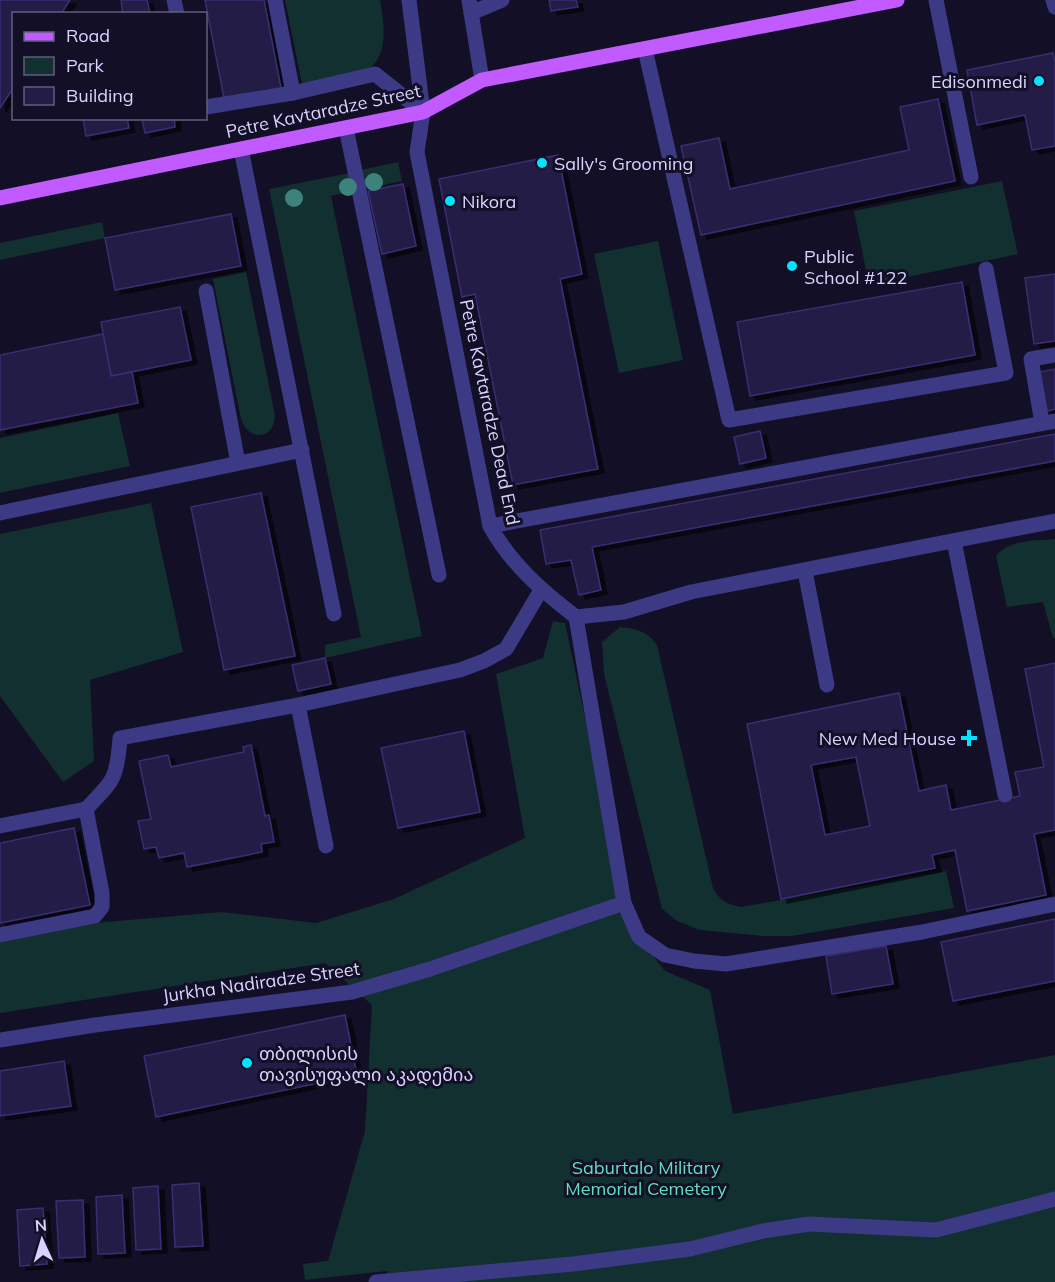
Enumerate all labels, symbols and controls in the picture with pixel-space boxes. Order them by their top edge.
legend [12,12,207,120]
text: Road [66,24,110,47]
text: Park [66,54,105,77]
place label: Edisonmedi [931,70,1027,93]
marker: Edisonmedi [1032,74,1046,88]
street label: Petre Kavtaradze Street [223,79,423,143]
text: Building [66,84,134,107]
place label: Sally's Grooming [554,152,693,175]
marker: Sally's Grooming [535,156,549,170]
place label: Nikora [462,190,516,213]
marker: Nikora [443,194,457,208]
place label: Public School #122 [804,245,907,289]
marker: Public School #122 [785,259,799,273]
street label: Petre Kavtaradze Dead End [455,297,525,527]
place label: New Med House [819,727,956,750]
marker: New Med House [960,729,978,747]
street label: Jurkha Nadiradze Street [161,957,361,1007]
place label: თბილისის თავისუფალი აკადემია [259,1042,473,1086]
marker: თბილისის თავისუფალი აკადემია [240,1056,254,1070]
park label: Saburtalo Military Memorial Cemetery [565,1156,727,1200]
north arrow [12,1210,72,1270]
text: N [34,1215,48,1235]

